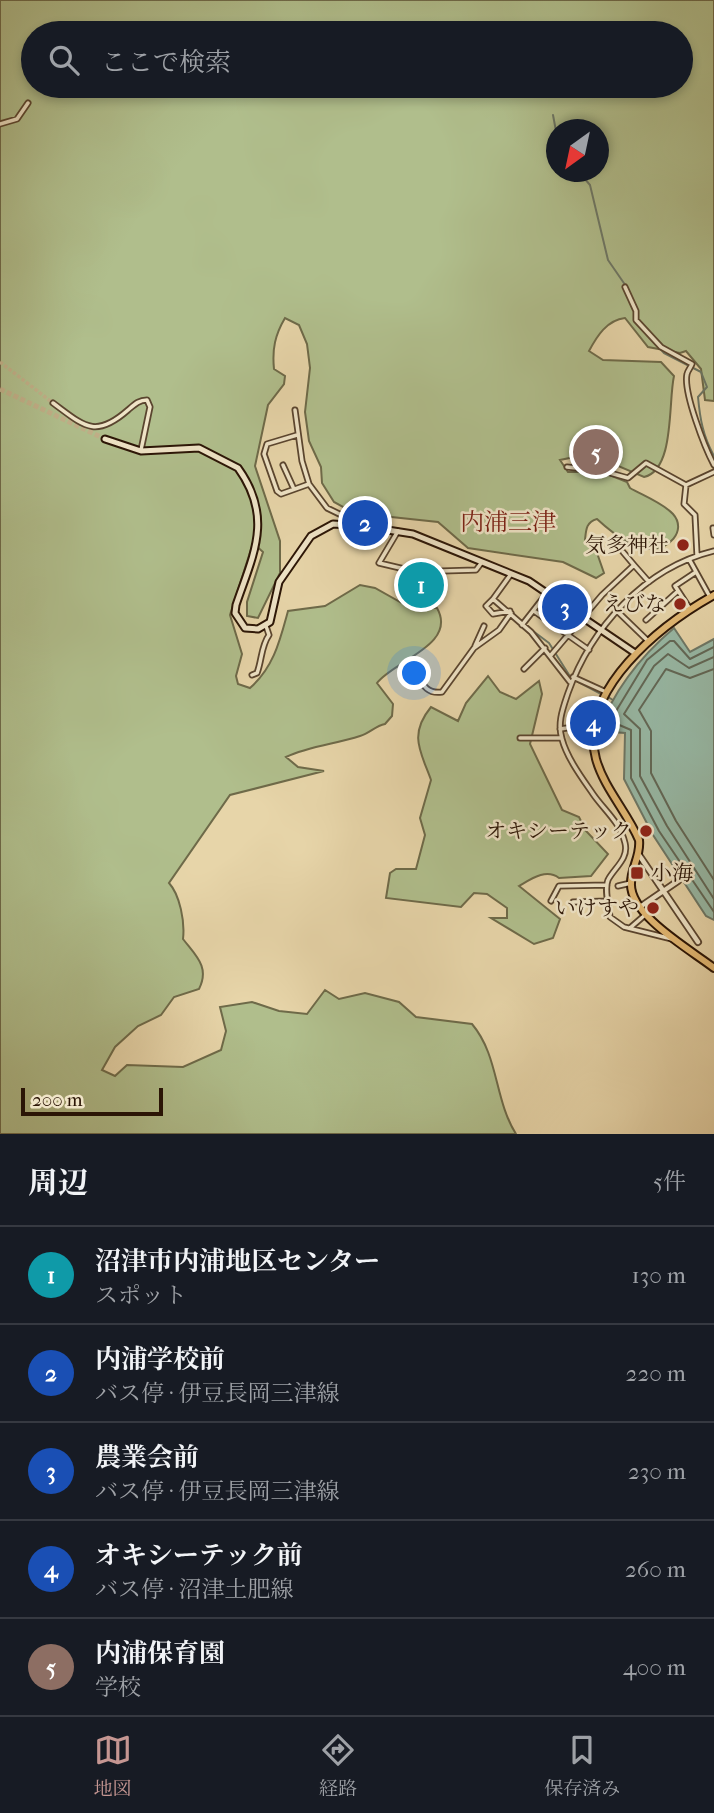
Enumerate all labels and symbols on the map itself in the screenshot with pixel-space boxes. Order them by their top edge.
north arrow [546,119,609,182]
pin: 5 [573,426,619,478]
pin: 2 [342,497,388,549]
district label: 内浦三津 [460,508,556,536]
place label: 気多神社 [585,533,669,557]
marker: 気多神社 [675,537,691,553]
pin: 1 [398,559,444,611]
pin: 3 [542,581,588,633]
place label: えびな [603,592,666,616]
marker: えびな [672,596,688,612]
your location [397,656,431,690]
pin: 4 [570,697,616,749]
place label: オキシーテック [485,819,632,843]
marker: オキシーテック [638,823,654,839]
place label: 小海 [651,861,693,885]
marker: 小海 [629,865,645,881]
place label: いけすや [555,896,639,920]
marker: いけすや [645,900,661,916]
scale bar [21,1085,163,1117]

